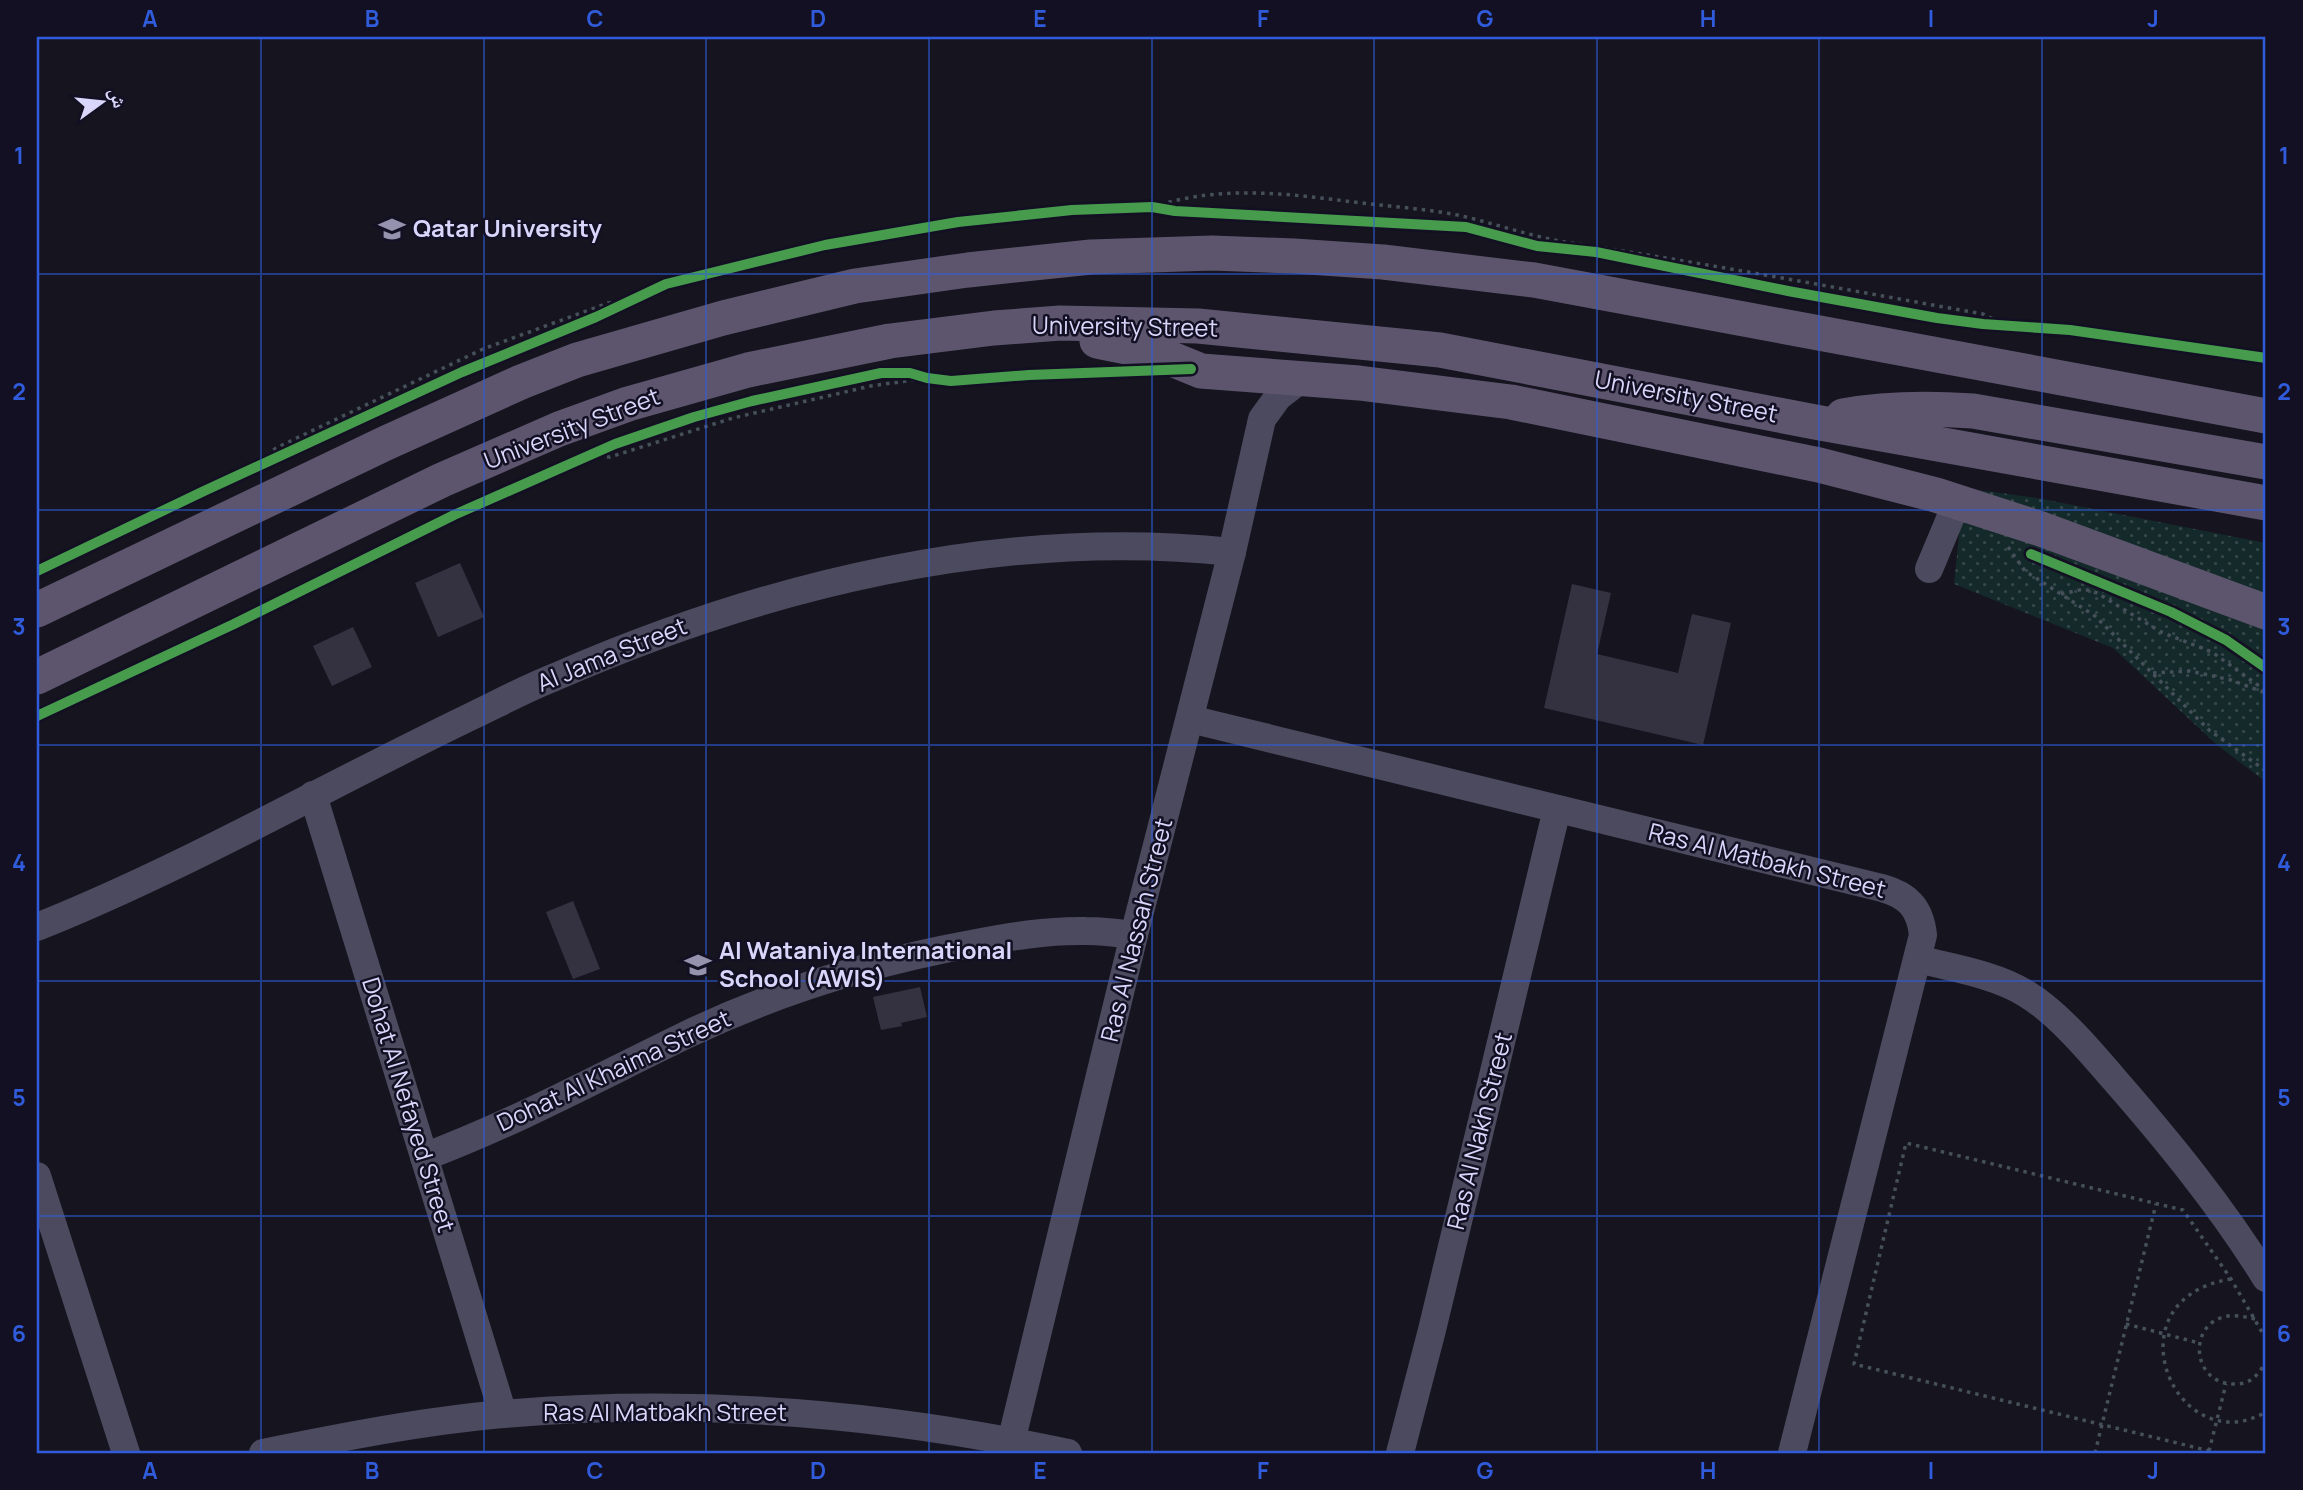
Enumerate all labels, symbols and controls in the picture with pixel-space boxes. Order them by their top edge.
text: A [142,2,158,34]
text: B [365,2,379,34]
text: C [587,2,604,34]
text: D [810,2,826,34]
text: E [1033,2,1047,34]
text: F [1257,2,1269,34]
text: G [1477,2,1494,34]
text: H [1700,2,1716,34]
text: I [1928,2,1934,34]
text: J [2147,2,2159,34]
north arrow [66,66,136,136]
text: ش [103,84,134,111]
text: 1 [14,139,24,171]
text: 1 [2279,139,2289,171]
place label: Qatar University [413,211,603,244]
school or university icon: Qatar University [377,214,407,244]
street label: University Street [1032,307,1218,344]
street label: University Street [1592,362,1781,429]
text: 2 [12,375,26,407]
text: 2 [2277,375,2291,407]
street label: University Street [479,379,664,476]
street label: Al Jama Street [532,609,691,699]
text: 3 [12,610,26,642]
text: 3 [2277,610,2291,642]
street label: Ras Al Nassah Street [1092,814,1179,1045]
street label: Ras Al Matbakh Street [1645,814,1890,905]
text: 4 [12,846,26,878]
text: 4 [2277,846,2291,878]
place label: Al Wataniya International School (AWIS) [719,933,1012,994]
school or university icon: Al Wataniya International School (AWIS) [683,950,713,980]
street label: Dohat Al Nefayed Street [355,973,464,1236]
street label: Dohat Al Khaima Street [491,1001,736,1138]
street label: Ras Al Nakh Street [1438,1028,1519,1233]
text: 5 [12,1081,26,1113]
text: 5 [2277,1081,2291,1113]
text: 6 [12,1317,26,1349]
text: 6 [2277,1317,2291,1349]
street label: Ras Al Matbakh Street [543,1395,787,1428]
text: A [142,1454,158,1486]
text: B [365,1454,379,1486]
text: C [587,1454,604,1486]
text: D [810,1454,826,1486]
text: E [1033,1454,1047,1486]
text: F [1257,1454,1269,1486]
text: G [1477,1454,1494,1486]
text: H [1700,1454,1716,1486]
text: I [1928,1454,1934,1486]
text: J [2147,1454,2159,1486]

